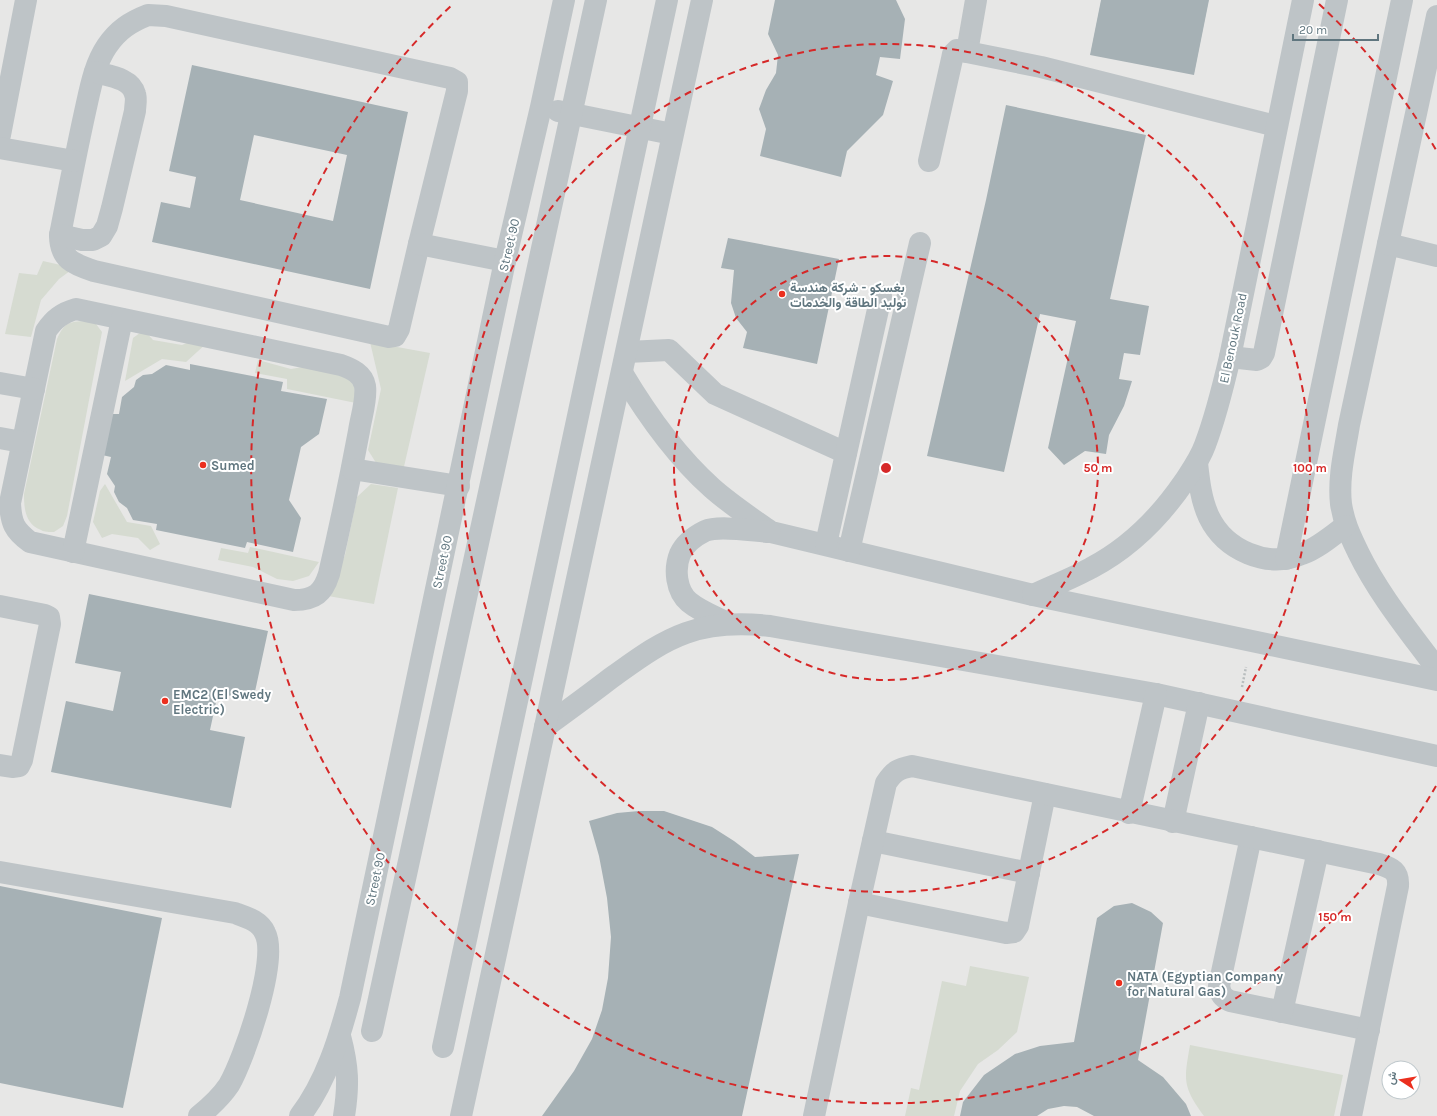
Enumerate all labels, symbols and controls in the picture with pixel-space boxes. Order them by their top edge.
scale bar [1293,16,1378,42]
text: 20 m [1299,23,1327,37]
street label: Street 90 [496,217,522,273]
place label: بغسكو - شركة هندسة توليد الطاقة والخدمات [790,280,906,311]
marker: بغسكو - شركة هندسة توليد الطاقة والخدمات [777,289,787,299]
street label: El Benouk Road [1216,291,1250,385]
place label: Sumed [211,458,255,473]
marker: Sumed [198,460,208,470]
centre of rings [879,461,893,475]
text: 50 m [1084,461,1113,475]
text: 100 m [1293,461,1327,475]
street label: Street 90 [429,534,455,590]
place label: EMC2 (El Swedy Electric) [173,687,271,717]
marker: EMC2 (El Swedy Electric) [160,696,170,706]
street label: Street 90 [362,851,388,907]
text: 150 m [1318,910,1352,924]
place label: NATA (Egyptian Company for Natural Gas) [1127,969,1284,999]
marker: NATA (Egyptian Company for Natural Gas) [1114,978,1124,988]
north arrow [1381,1060,1421,1100]
text: ش [1384,1070,1399,1086]

